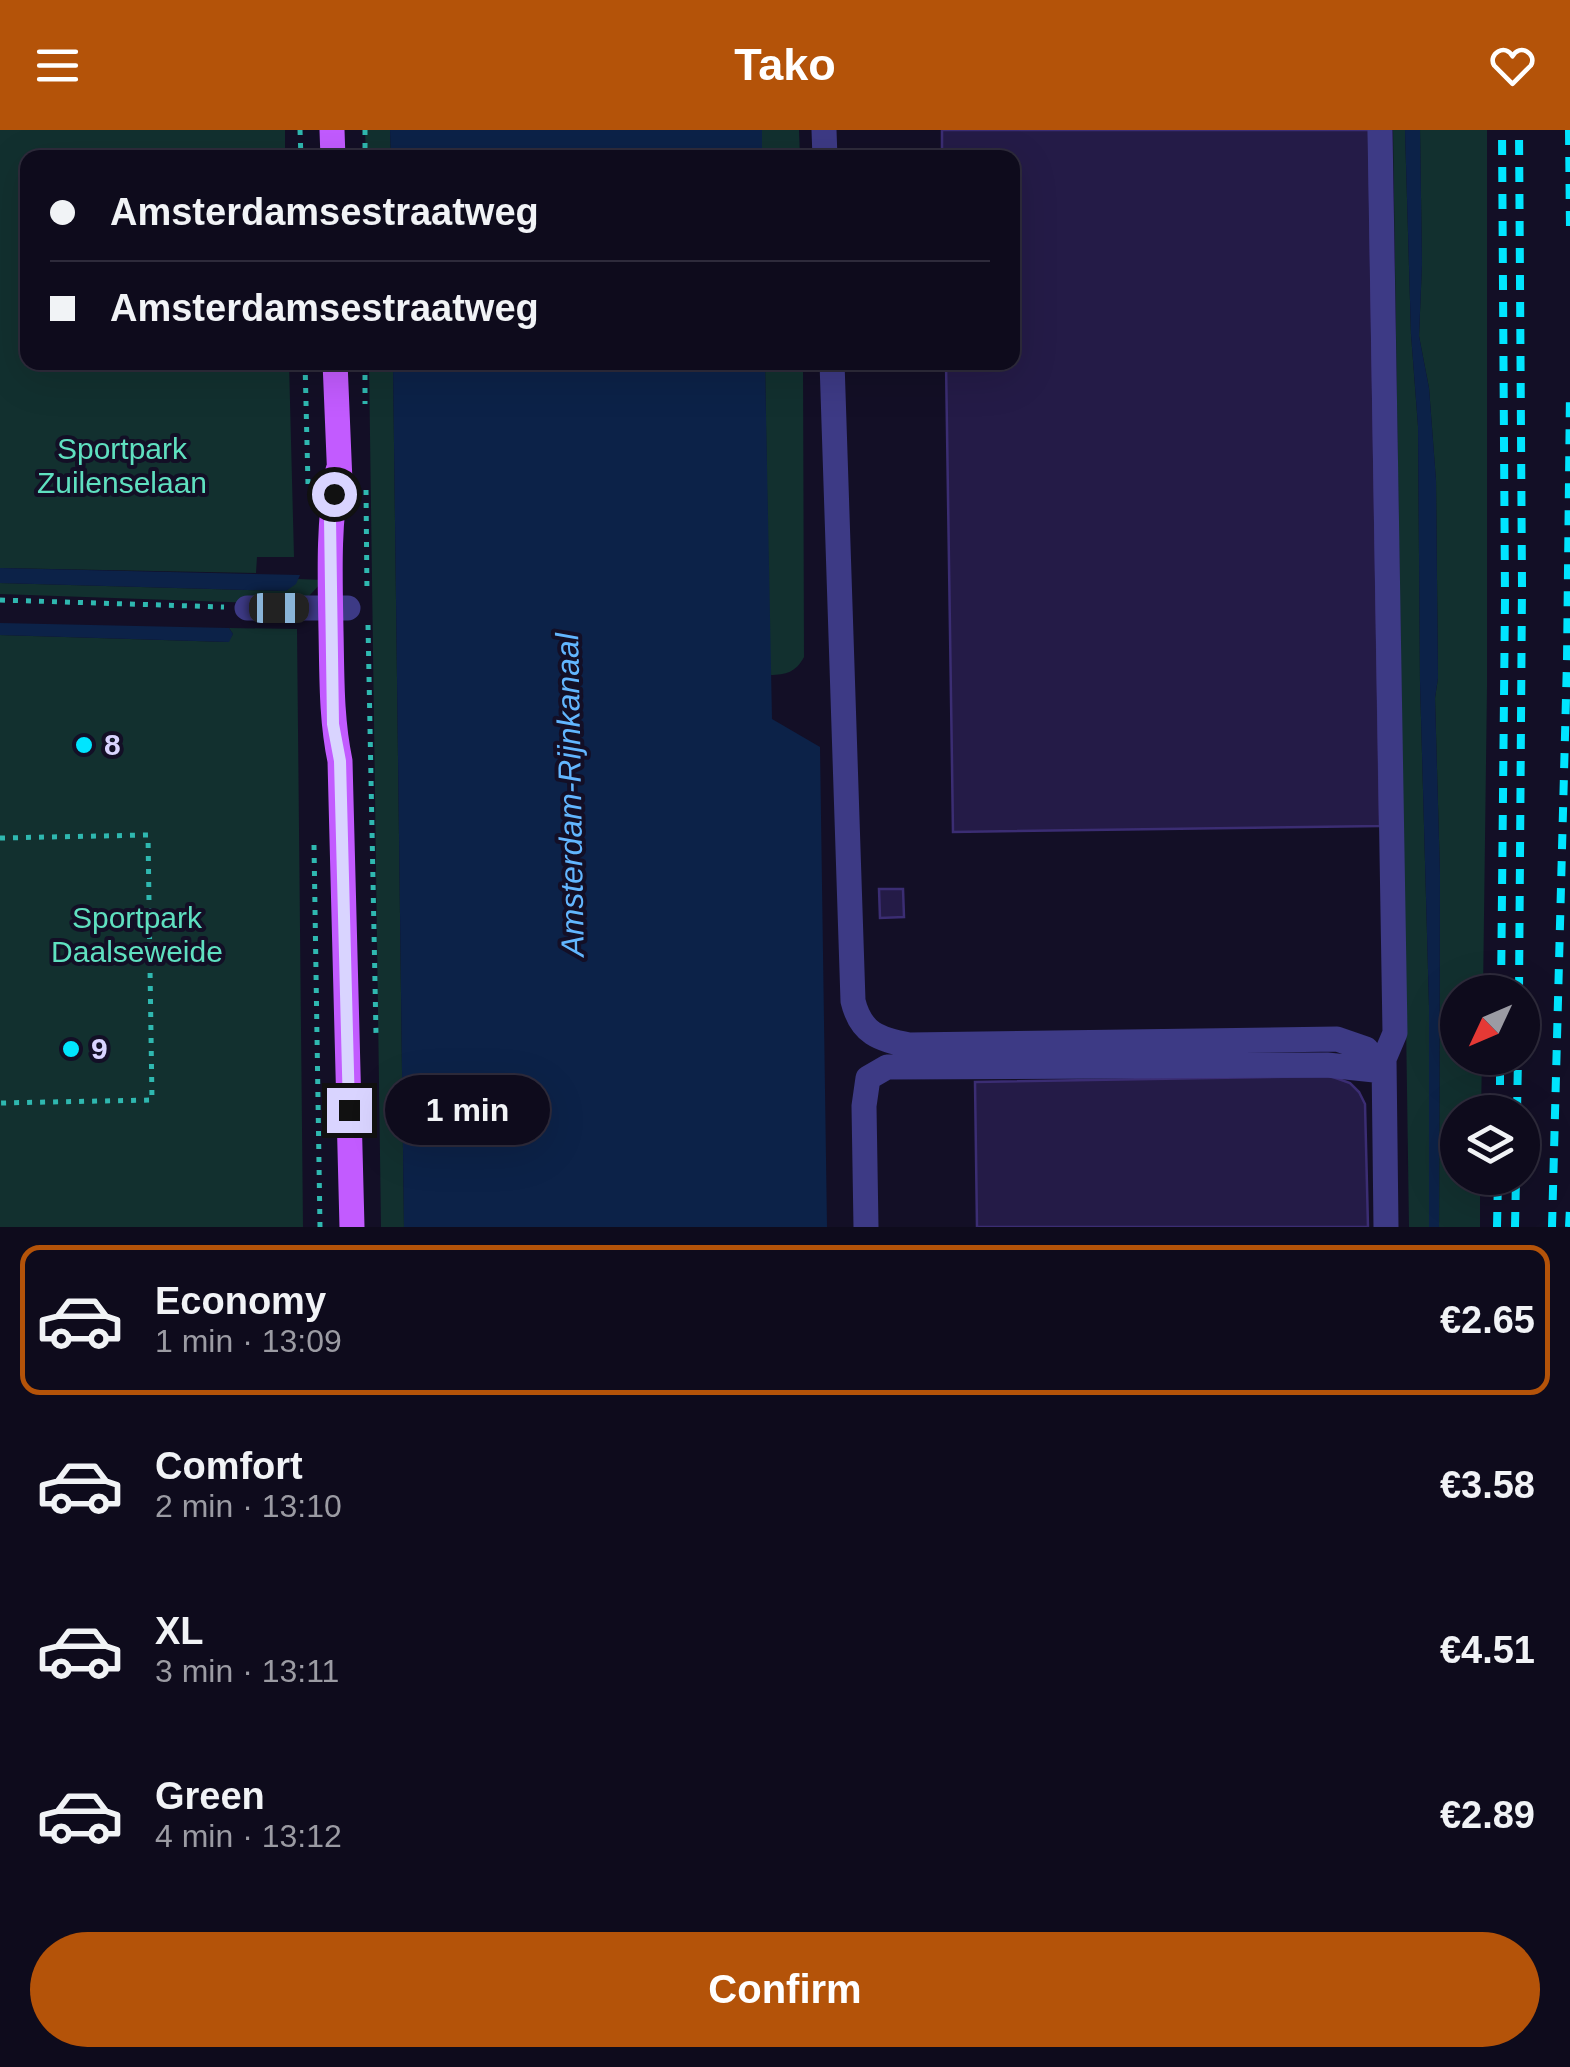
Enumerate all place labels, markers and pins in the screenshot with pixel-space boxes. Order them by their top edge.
place label: 8 [104,728,121,761]
marker: 8 [73,734,95,756]
place label: 9 [91,1032,108,1065]
marker: 9 [60,1038,82,1060]

